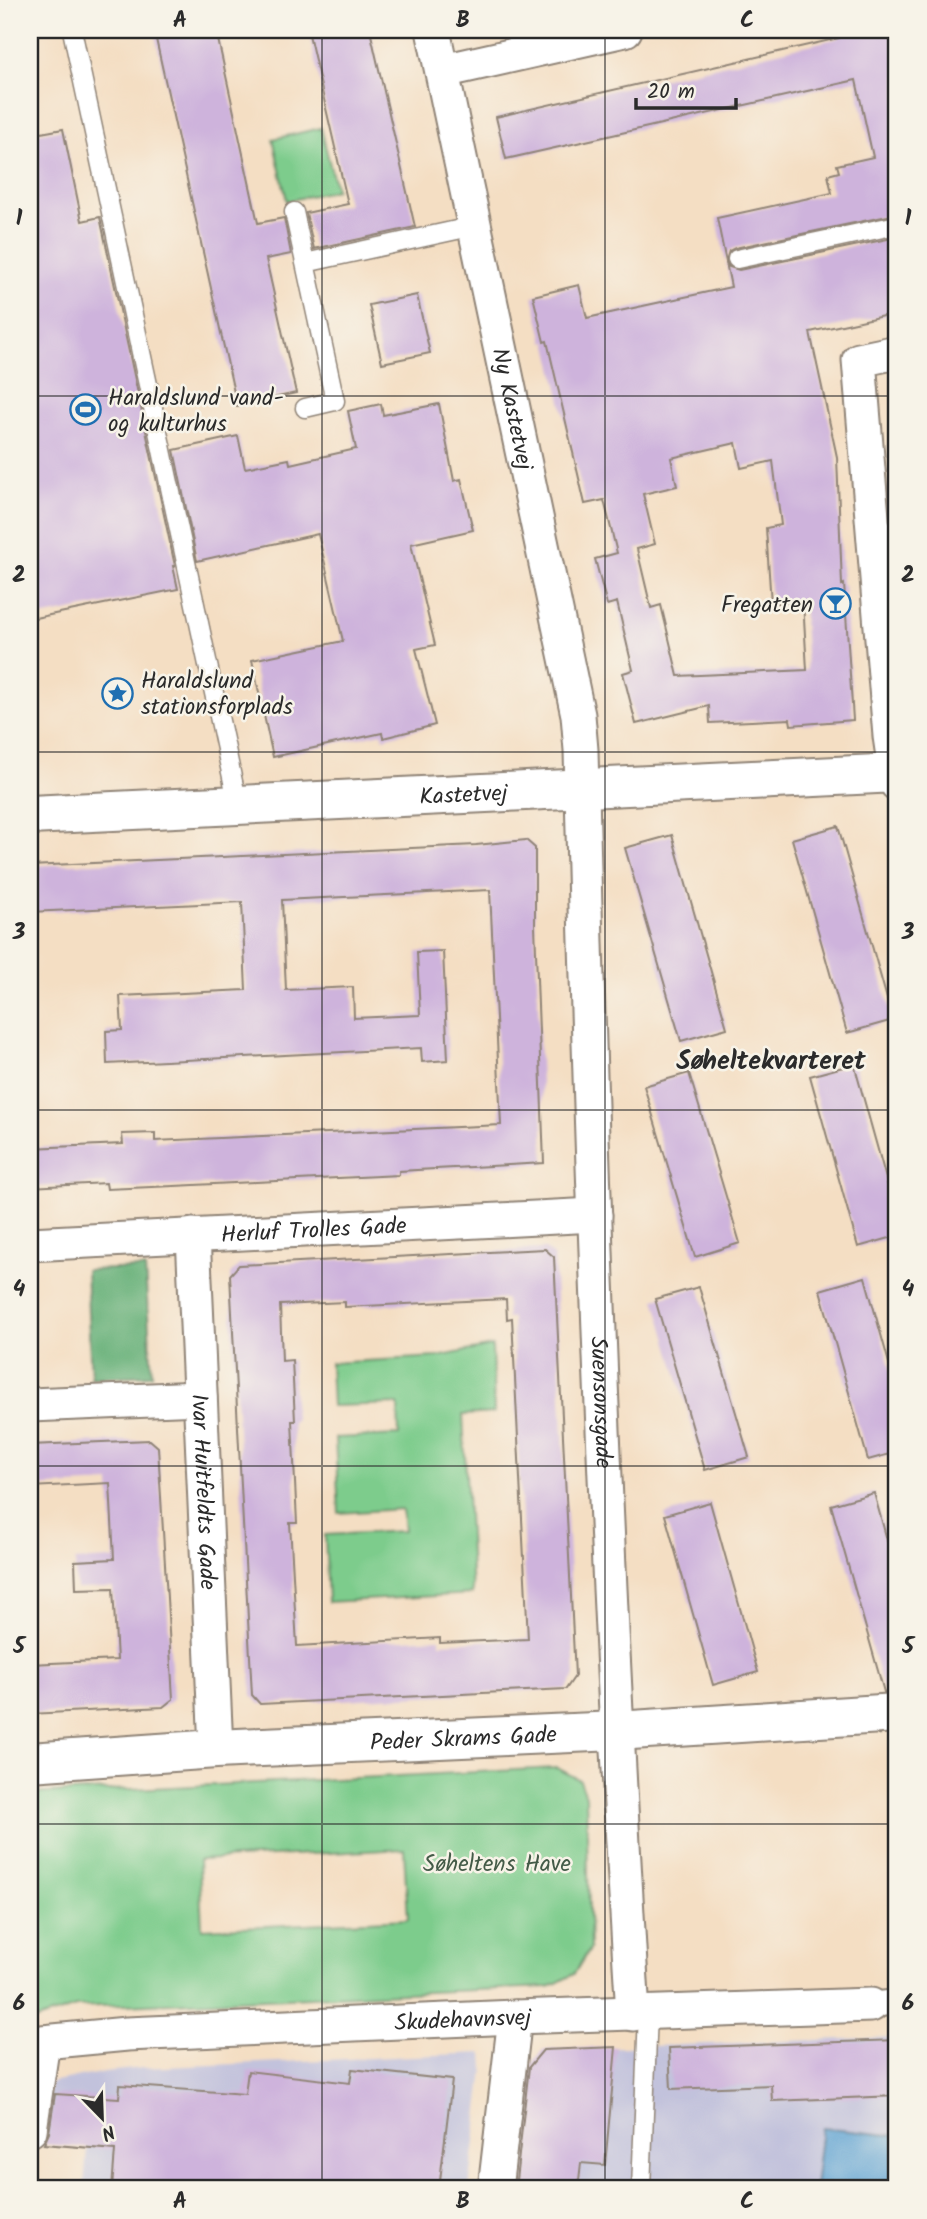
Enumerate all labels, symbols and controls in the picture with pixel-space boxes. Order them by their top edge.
text: A [173,3,187,39]
text: B [456,3,470,39]
text: C [740,3,754,39]
scale bar [636,66,736,110]
text: 20 m [647,76,695,109]
text: 1 [16,201,23,237]
text: 1 [905,201,912,237]
street label: Ny Kastetvej [481,345,542,474]
place label: Haraldslund vand- og kulturhus [108,381,284,443]
sports icon: Haraldslund vand- og kulturhus [68,393,102,427]
text: 2 [12,558,26,594]
text: 2 [901,558,915,594]
bar icon: Fregatten [819,587,853,621]
place label: Fregatten [721,588,813,624]
place label: Haraldslund stationsforplads [141,664,293,726]
place icon: Haraldslund stationsforplads [101,676,135,710]
street label: Kastetvej [419,776,510,816]
text: 3 [12,915,26,951]
text: 3 [901,915,915,951]
district label: Søheltekvarteret [676,1041,866,1083]
street label: Herluf Trolles Gade [220,1209,407,1254]
text: 4 [13,1272,26,1308]
text: 4 [902,1272,915,1308]
street label: Suensonsgade [579,1336,621,1469]
street label: Ivar Huitfeldts Gade [180,1393,225,1591]
text: 5 [12,1629,27,1665]
text: 5 [901,1629,916,1665]
street label: Peder Skrams Gade [369,1718,558,1762]
park label: Søheltens Have [423,1847,571,1883]
text: 6 [13,1986,25,2022]
text: 6 [902,1986,914,2022]
street label: Skudehavnsvej [394,2000,533,2042]
north arrow [66,2082,136,2152]
text: N [96,2116,119,2148]
text: A [173,2184,187,2219]
text: B [456,2184,470,2219]
text: C [740,2184,754,2219]

